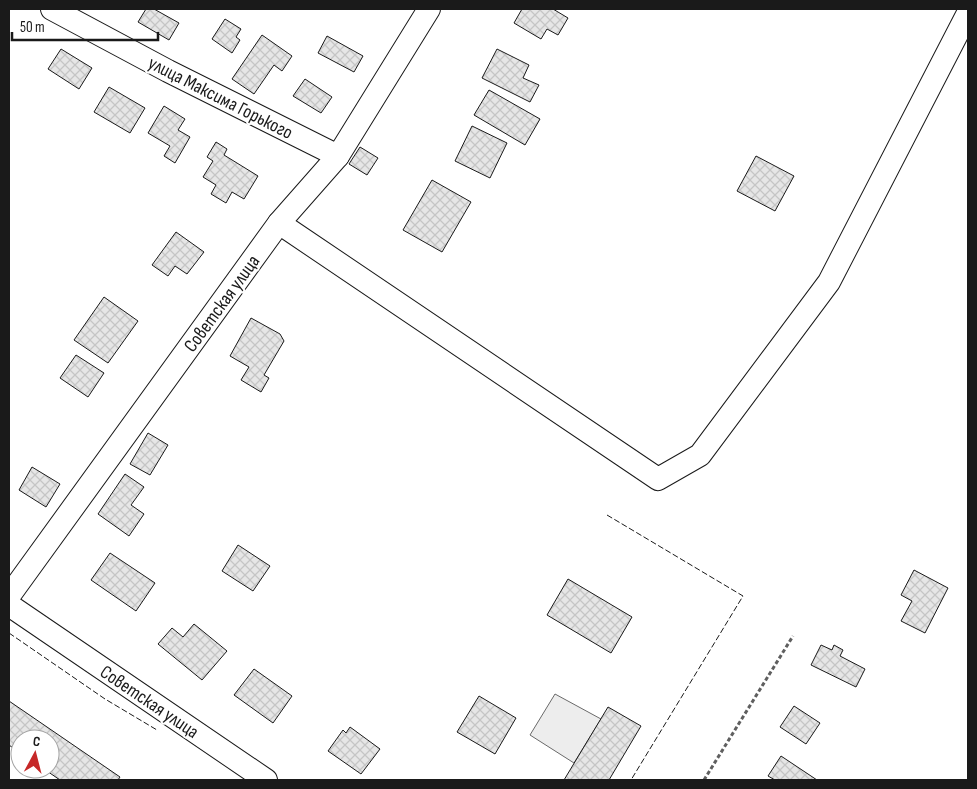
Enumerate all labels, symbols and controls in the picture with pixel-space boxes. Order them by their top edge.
scale bar [12,10,159,42]
text: 50 m [20,18,45,37]
street label: улица Максима Горького [144,52,297,145]
street label: Советская улица [179,251,265,357]
street label: Советская улица [95,661,203,744]
north arrow [10,729,60,779]
text: С [32,733,41,750]

